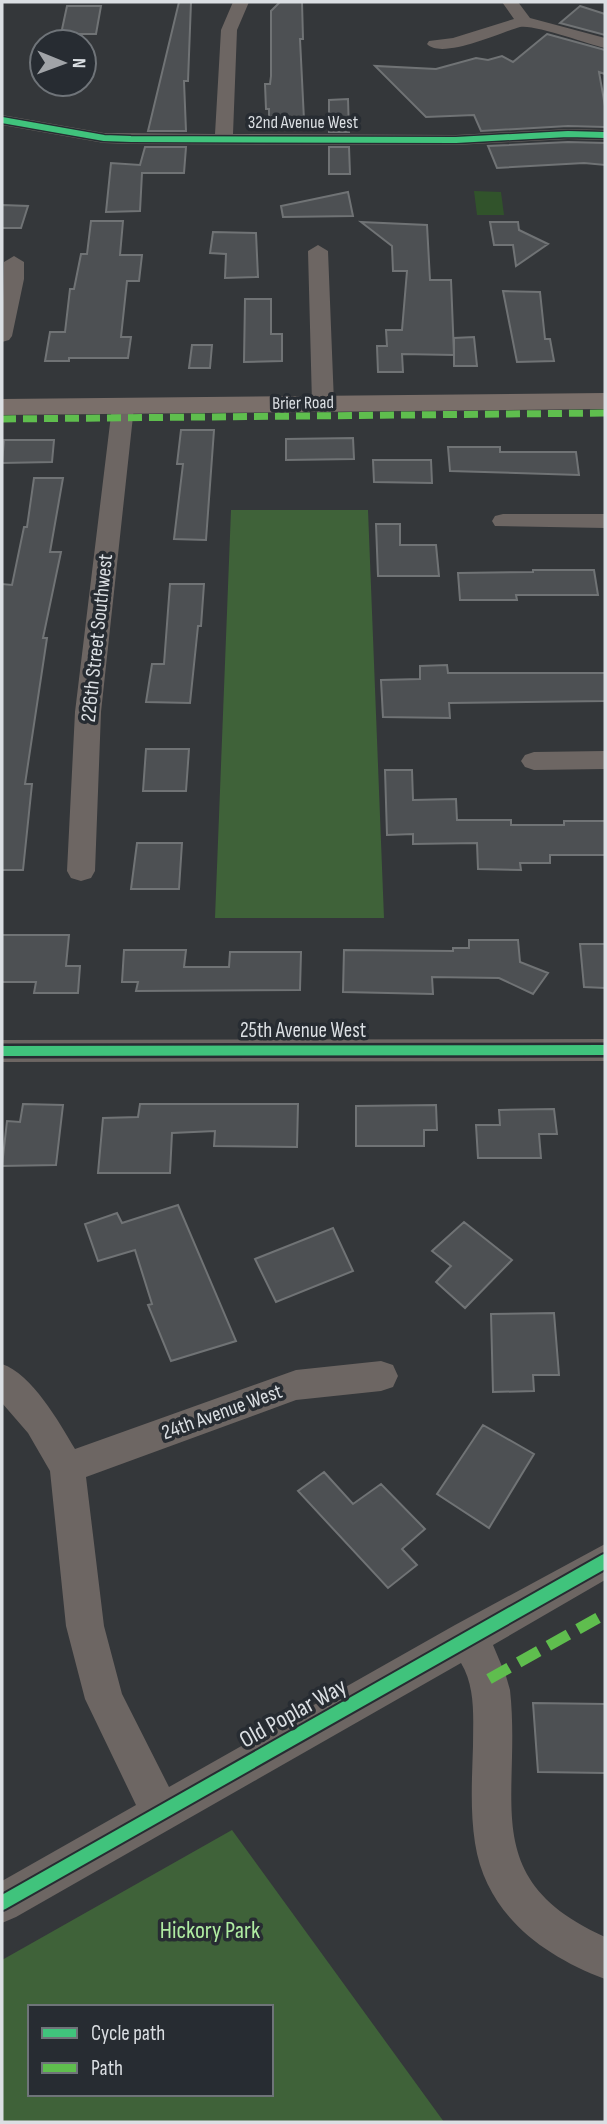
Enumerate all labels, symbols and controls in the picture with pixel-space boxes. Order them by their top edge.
north arrow [28,28,98,98]
text: N [67,58,90,69]
street label: 32nd Avenue West [248,112,359,133]
street label: Brier Road [272,392,334,414]
street label: 226th Street Southwest [76,553,118,723]
street label: 25th Avenue West [240,1018,366,1043]
street label: 24th Avenue West [158,1379,286,1445]
street label: Old Poplar Way [234,1672,352,1754]
park label: Hickory Park [160,1916,260,1945]
legend [28,2005,273,2096]
text: Cycle path [91,2021,165,2046]
text: Path [91,2056,123,2081]

